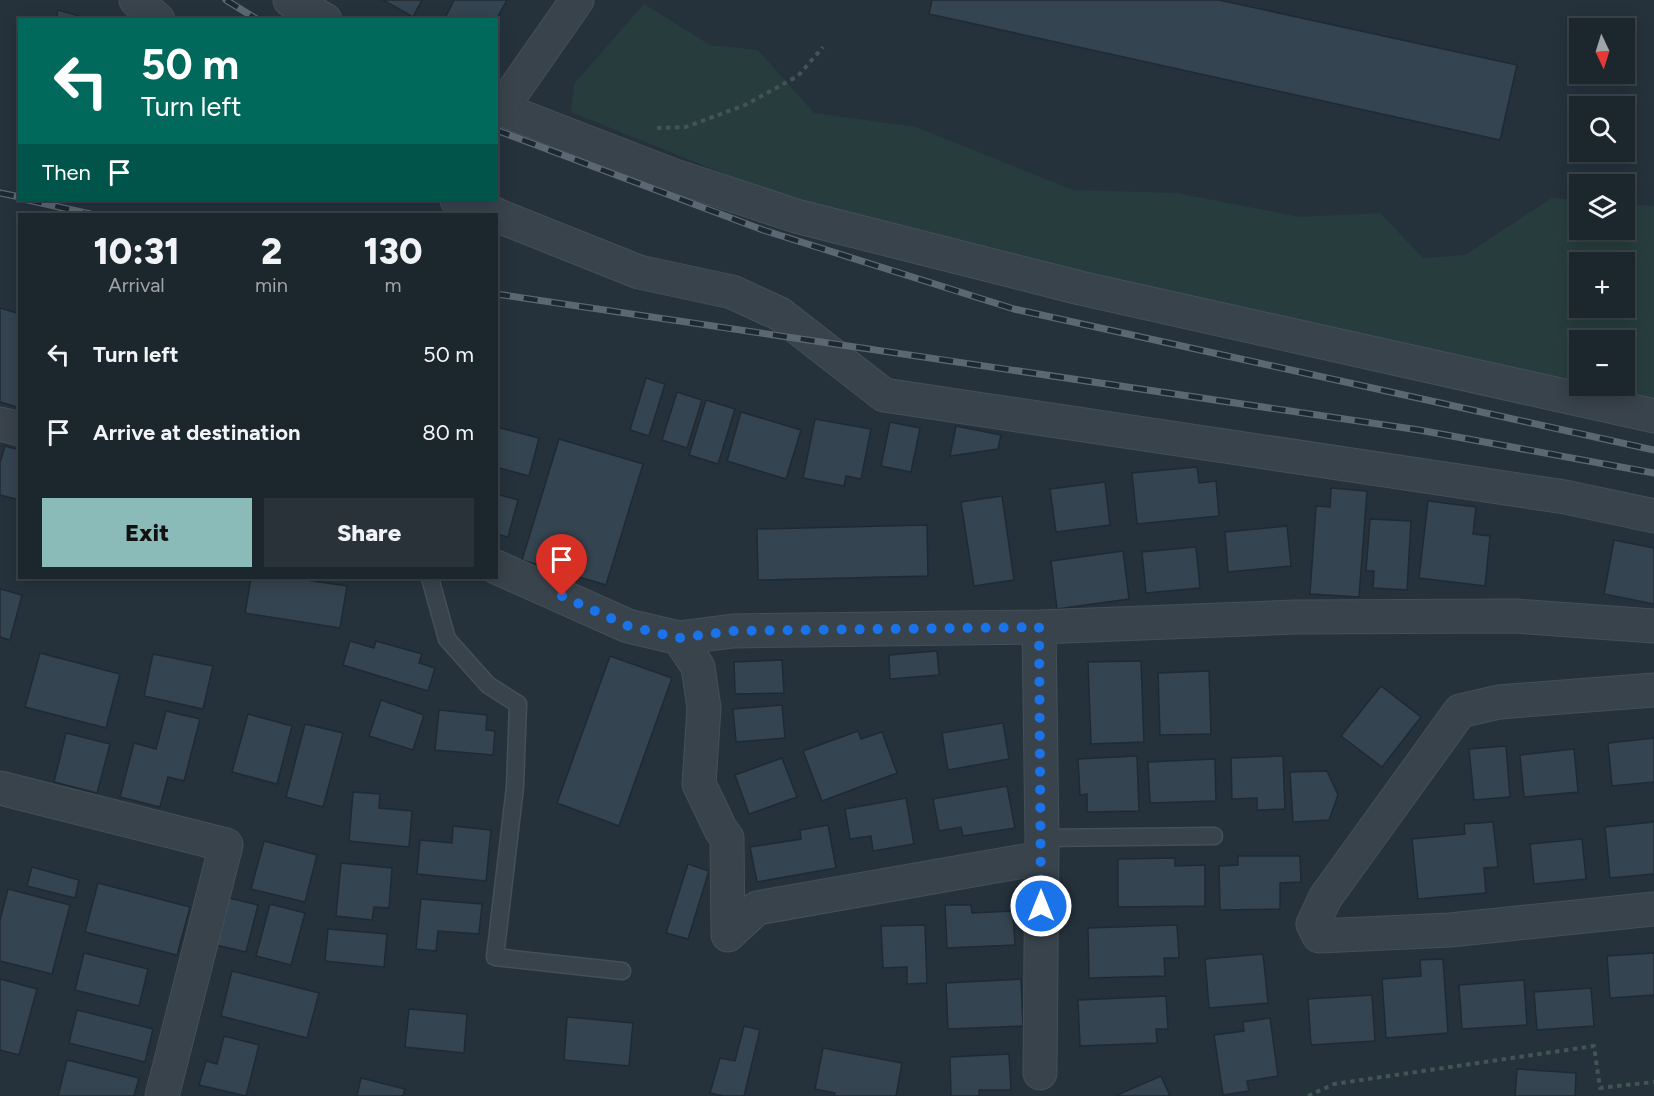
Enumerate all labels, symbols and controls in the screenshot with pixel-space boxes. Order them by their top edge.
north arrow [1569,18,1635,84]
map controls [1569,18,1635,396]
text: 50 m [141,39,239,90]
icon: left [42,42,120,120]
text: Turn left [141,90,241,123]
button: search [1569,96,1635,162]
icon: arrive [103,156,136,189]
text: Then [42,159,91,186]
button: layers [1569,174,1635,240]
text: 10:31 [94,230,180,273]
text: 2 [261,230,282,273]
text: 130 [363,230,422,273]
button: + [1569,252,1635,318]
text: Arrival [108,273,165,297]
text: min [255,273,288,297]
text: m [384,273,401,297]
button: − [1569,330,1635,396]
icon: left [42,338,75,371]
text: Turn left [93,341,179,368]
text: 50 m [423,341,474,368]
icon: arrive [42,416,75,449]
text: Arrive at destination [93,419,301,446]
text: 80 m [422,419,474,446]
button: Exit [42,498,252,567]
button: Share [264,498,474,567]
pin [536,534,587,596]
icon: arrive [545,543,578,576]
position arrow [1009,874,1073,938]

